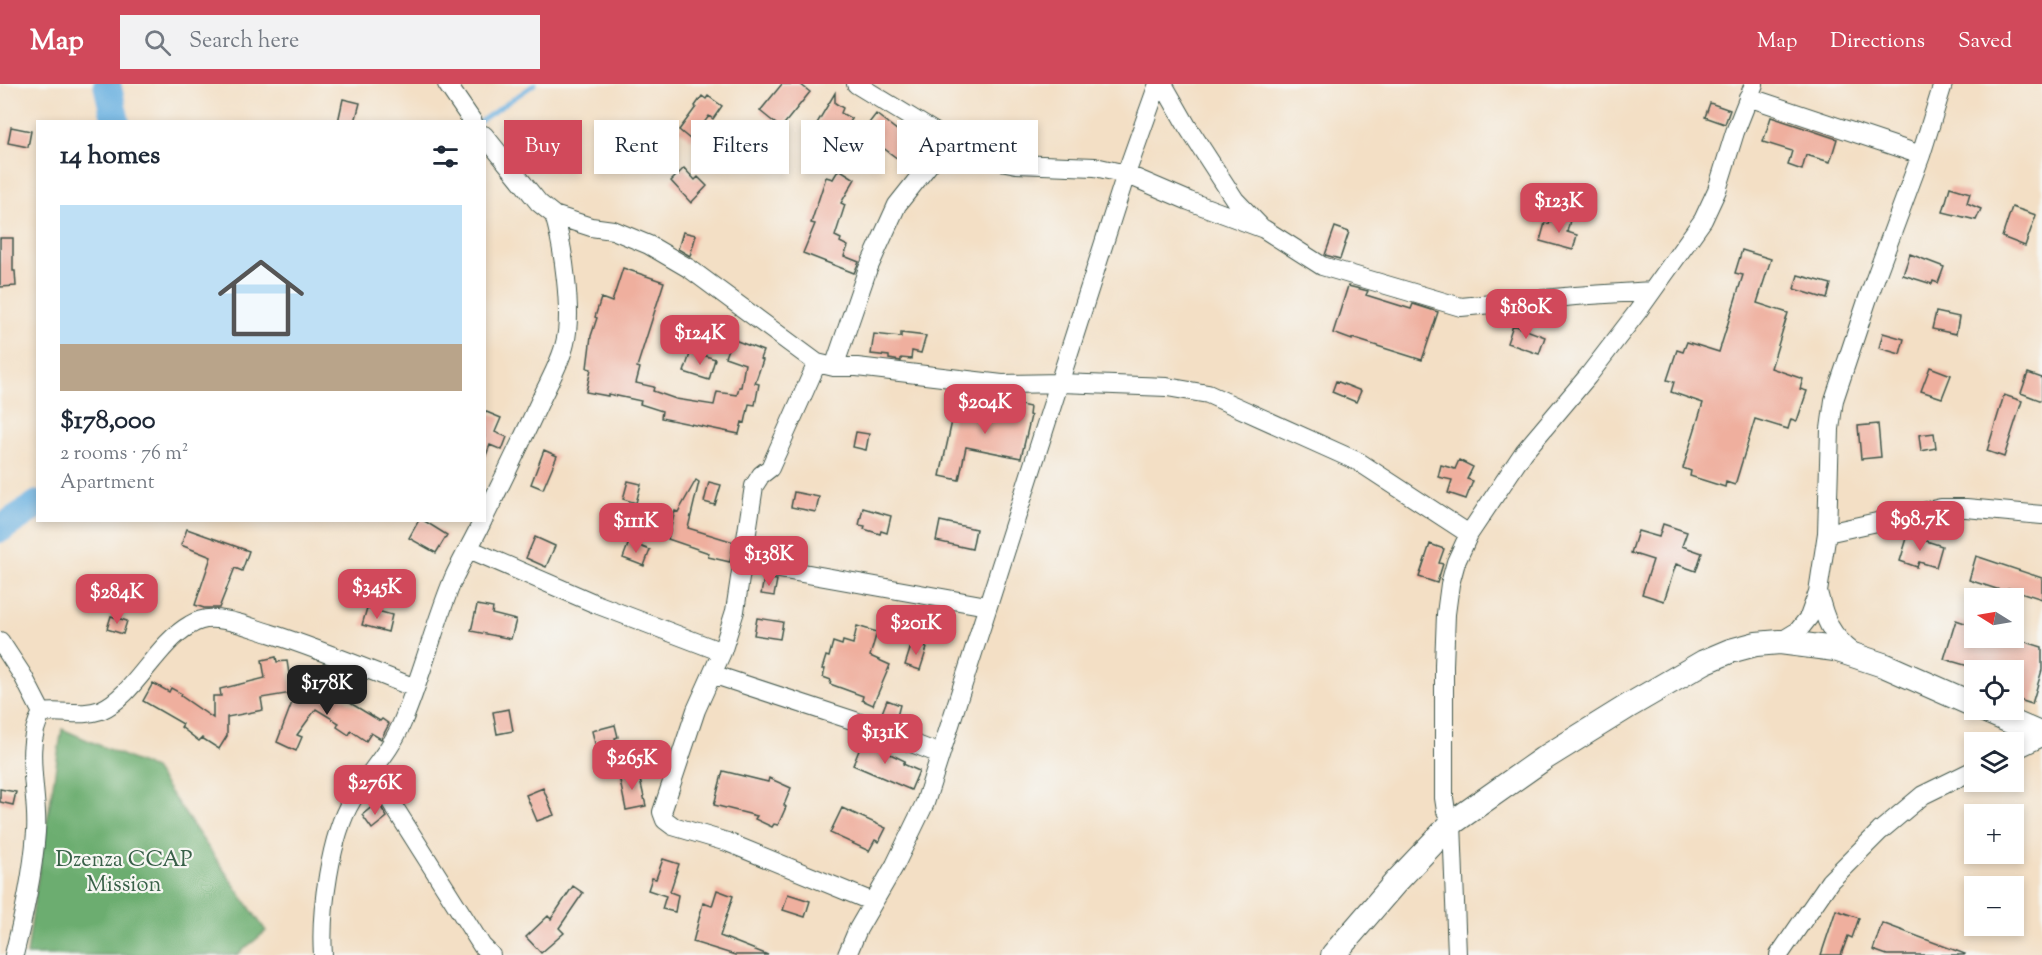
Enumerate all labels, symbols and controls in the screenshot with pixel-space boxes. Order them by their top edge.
search box [120,15,540,69]
text: Map [30,22,84,62]
icon: search [141,26,174,59]
text: Search here [189,26,299,58]
text: Map [1757,27,1797,57]
text: Directions [1830,27,1925,57]
text: Saved [1958,27,2012,57]
chip: Buy [504,120,582,174]
chip: Rent [594,120,679,174]
chip: Filters [691,120,789,174]
chip: New [801,120,885,174]
chip: Apartment [897,120,1038,174]
text: 14 homes [60,138,160,175]
icon: filters [429,140,462,173]
pin: $123K [1517,183,1601,234]
text: $123K [1534,188,1584,217]
icon: home [207,244,315,352]
pin: $180K [1484,289,1568,340]
text: $180K [1500,294,1552,323]
pin: $124K [658,315,742,366]
text: $124K [674,320,726,349]
pin: $204K [943,384,1027,435]
text: $204K [958,389,1012,418]
text: $178,000 [60,403,155,440]
text: 2 rooms · 76 m² [60,440,188,469]
text: Apartment [60,469,155,498]
pin: $98.7K [1871,501,1969,552]
pin: $111K [594,503,678,554]
text: $98.7K [1890,506,1950,535]
text: $111K [613,508,659,537]
pin: $138K [727,536,811,587]
text: $138K [744,541,794,570]
pin: $345K [335,569,419,620]
pin: $284K [75,574,159,625]
text: $345K [352,574,402,603]
text: $284K [90,579,144,608]
north arrow [1964,588,2024,648]
map controls [1964,588,2024,936]
pin: $201K [874,605,958,656]
text: $201K [890,610,942,639]
button: locate [1964,660,2024,720]
pin: $178K [285,665,369,716]
text: $178K [301,670,353,699]
pin: $131K [843,714,927,765]
text: $131K [862,719,908,748]
button: layers [1964,732,2024,792]
pin: $265K [590,740,674,791]
text: $265K [606,745,658,774]
pin: $276K [333,765,417,816]
text: $276K [348,770,402,799]
button: + [1964,804,2024,864]
park label: Dzenza CCAP Mission [56,845,192,902]
button: − [1964,876,2024,936]

